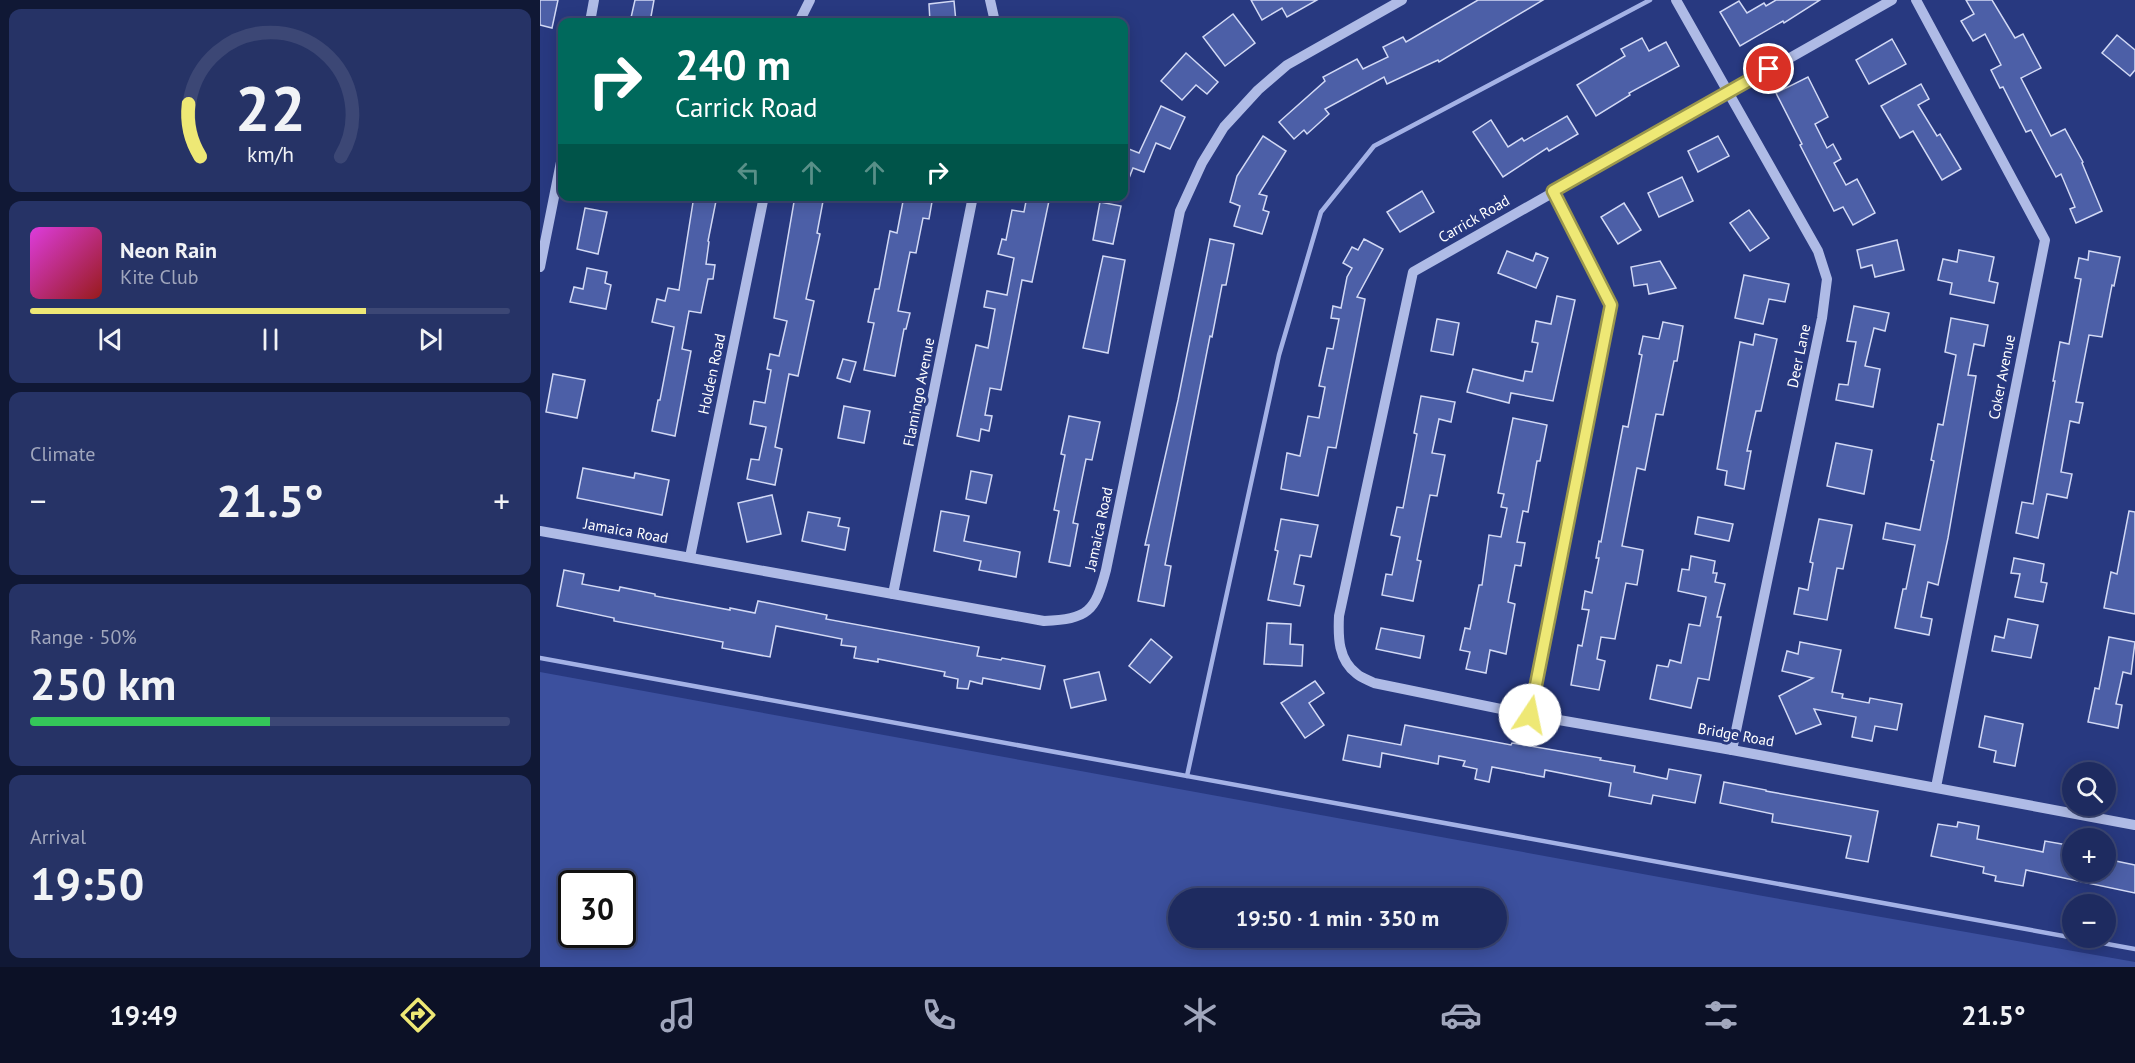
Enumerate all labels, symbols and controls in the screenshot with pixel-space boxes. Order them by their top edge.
text: 240 m [675,37,791,92]
icon: right [576,42,654,120]
pin [1743,43,1794,94]
icon: arrive [1752,52,1785,85]
text: 22 [235,67,305,148]
text: Carrick Road [675,90,818,124]
text: km/h [246,141,293,169]
icon: left [732,156,765,189]
icon: ahead [795,156,828,189]
icon: ahead [858,156,891,189]
icon: right [921,156,954,189]
street label: Carrick Road [1435,191,1513,247]
text: Neon Rain [120,236,217,264]
text: Kite Club [120,264,198,290]
street label: Deer Lane [1782,322,1815,390]
icon: previous [94,323,127,356]
icon: pause [254,323,287,356]
icon: next [414,323,447,356]
street label: Holden Road [694,332,729,416]
street label: Coker Avenue [1984,333,2019,421]
street label: Flamingo Avenue [899,336,938,448]
text: Climate [30,441,96,467]
text: 21.5° [216,471,324,529]
text: − [30,479,47,522]
text: + [493,479,510,522]
street label: Jamaica Road [1080,485,1117,574]
street label: Jamaica Road [581,514,670,547]
text: Range · 50% [30,624,137,650]
text: 250 km [30,654,176,712]
position arrow [1498,683,1562,747]
street label: Bridge Road [1696,718,1776,751]
map controls [2062,762,2116,948]
button: search [2062,762,2116,816]
text: Arrival [30,824,86,850]
button: + [2062,828,2116,882]
text: 19:50 [30,854,144,912]
speed limit sign: 30 [558,870,636,948]
button: − [2062,894,2116,948]
text: 19:50 · 1 min · 350 m [1236,904,1439,932]
icon: directions [397,994,439,1036]
icon: music [657,994,699,1036]
icon: phone [918,994,960,1036]
icon: climate [1179,994,1221,1036]
icon: car [1440,994,1482,1036]
icon: filters [1700,994,1742,1036]
text: 19:49 [109,998,178,1032]
text: 21.5° [1961,998,2026,1032]

